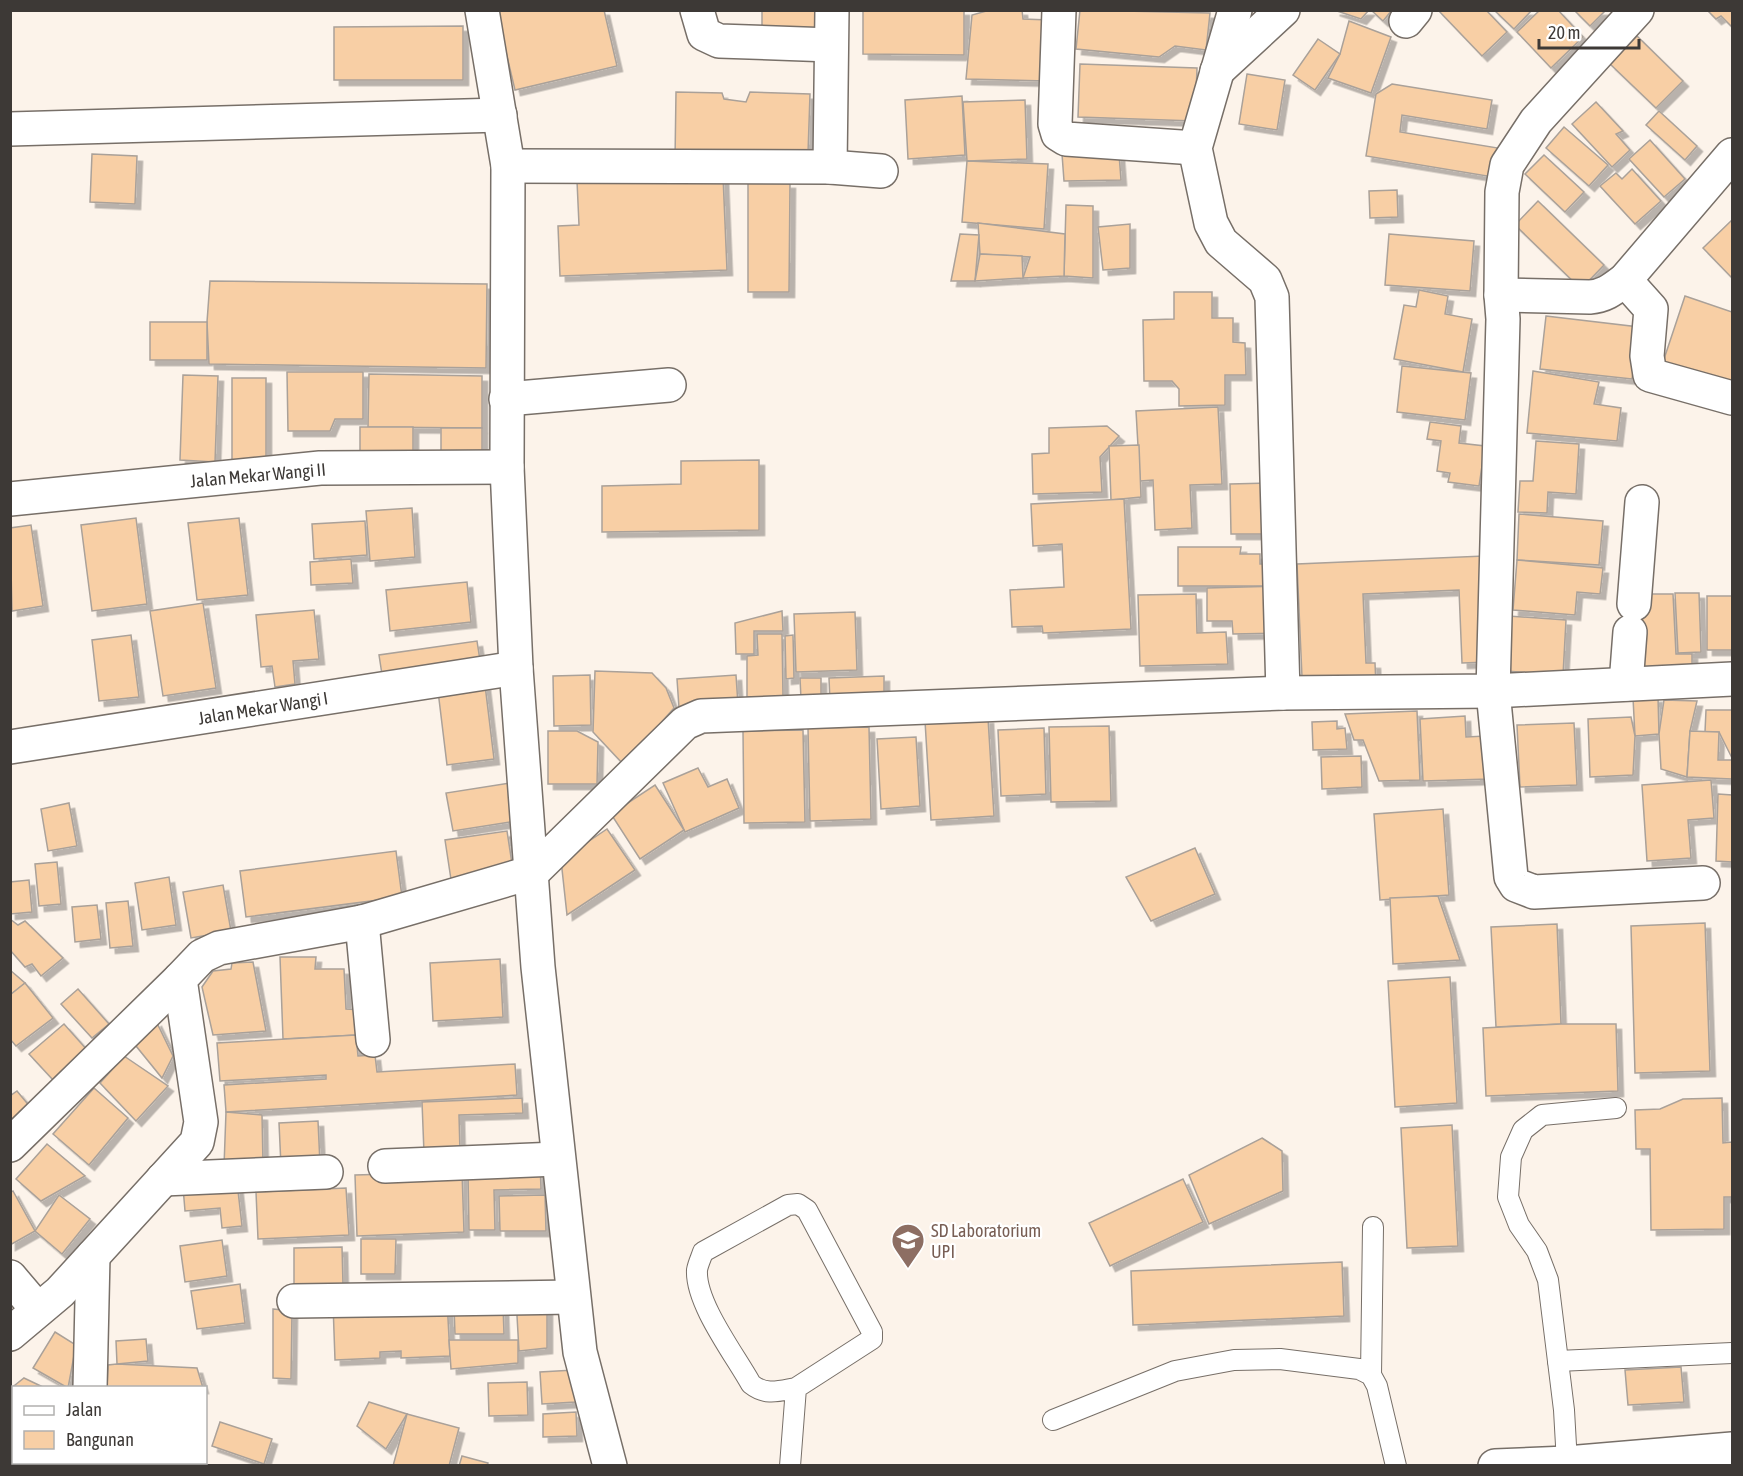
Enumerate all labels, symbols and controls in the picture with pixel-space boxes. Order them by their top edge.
scale bar [1539,12,1640,50]
text: 20 m [1548,22,1580,43]
street label: Jalan Mekar Wangi II [189,459,327,491]
street label: Jalan Mekar Wangi I [197,687,329,729]
place label: SD Laboratorium UPI [931,1220,1041,1262]
school or university icon: SD Laboratorium UPI [890,1222,926,1269]
legend [12,1386,207,1464]
text: Jalan [66,1399,102,1420]
text: Bangunan [66,1429,134,1450]

